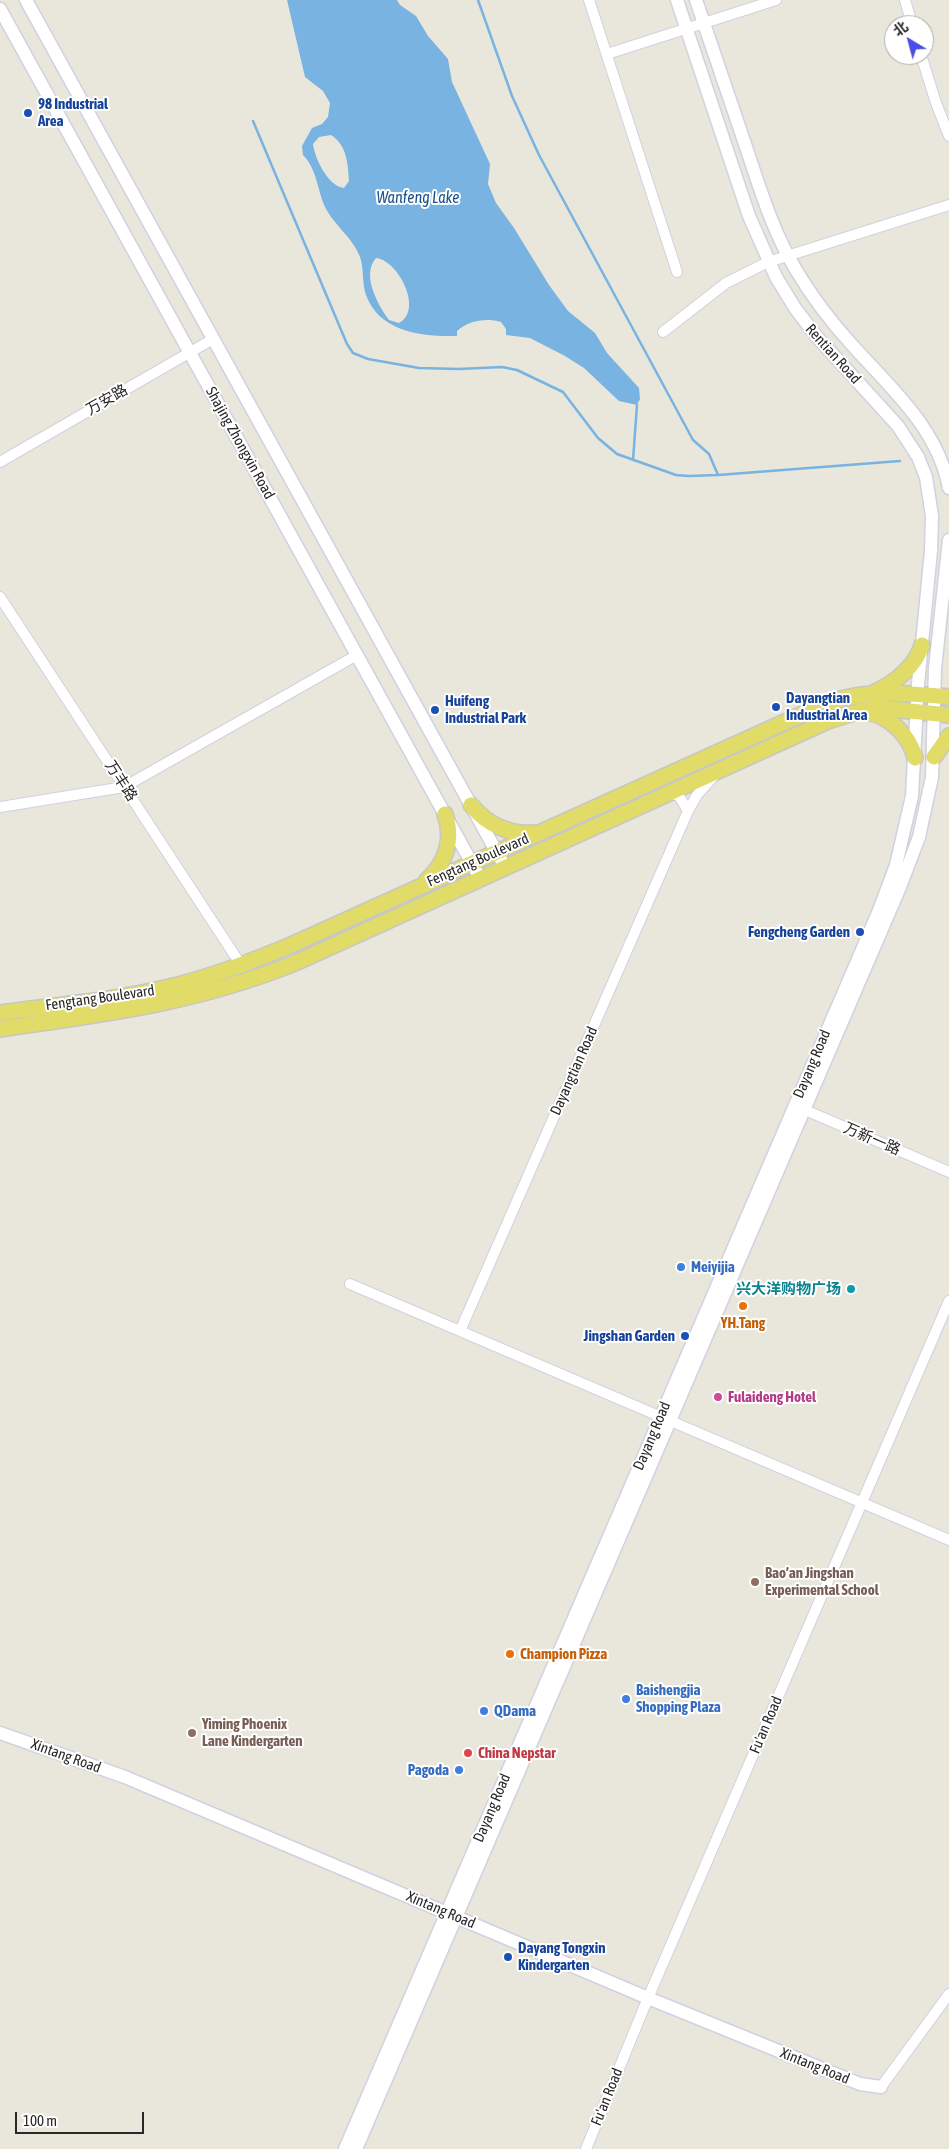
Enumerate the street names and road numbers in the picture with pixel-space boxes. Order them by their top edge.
street label: Rentian Road [801,320,865,388]
street label: 万安路 [83,381,131,419]
street label: Shajing Zhongxin Road [202,384,278,502]
street label: 万丰路 [101,757,141,805]
street label: Fengtang Boulevard [424,829,532,891]
street label: Fengtang Boulevard [44,981,156,1015]
street label: Dayangtian Road [546,1024,602,1118]
street label: Dayang Road [789,1027,835,1101]
street label: 万新一路 [841,1119,903,1159]
street label: Dayang Road [629,1399,675,1473]
street label: Fu'an Road [746,1694,786,1756]
street label: Xintang Road [29,1735,103,1777]
street label: Dayang Road [469,1771,515,1845]
street label: Xintang Road [404,1887,478,1933]
street label: Xintang Road [778,2044,852,2088]
street label: Fu'an Road [587,2066,627,2128]

